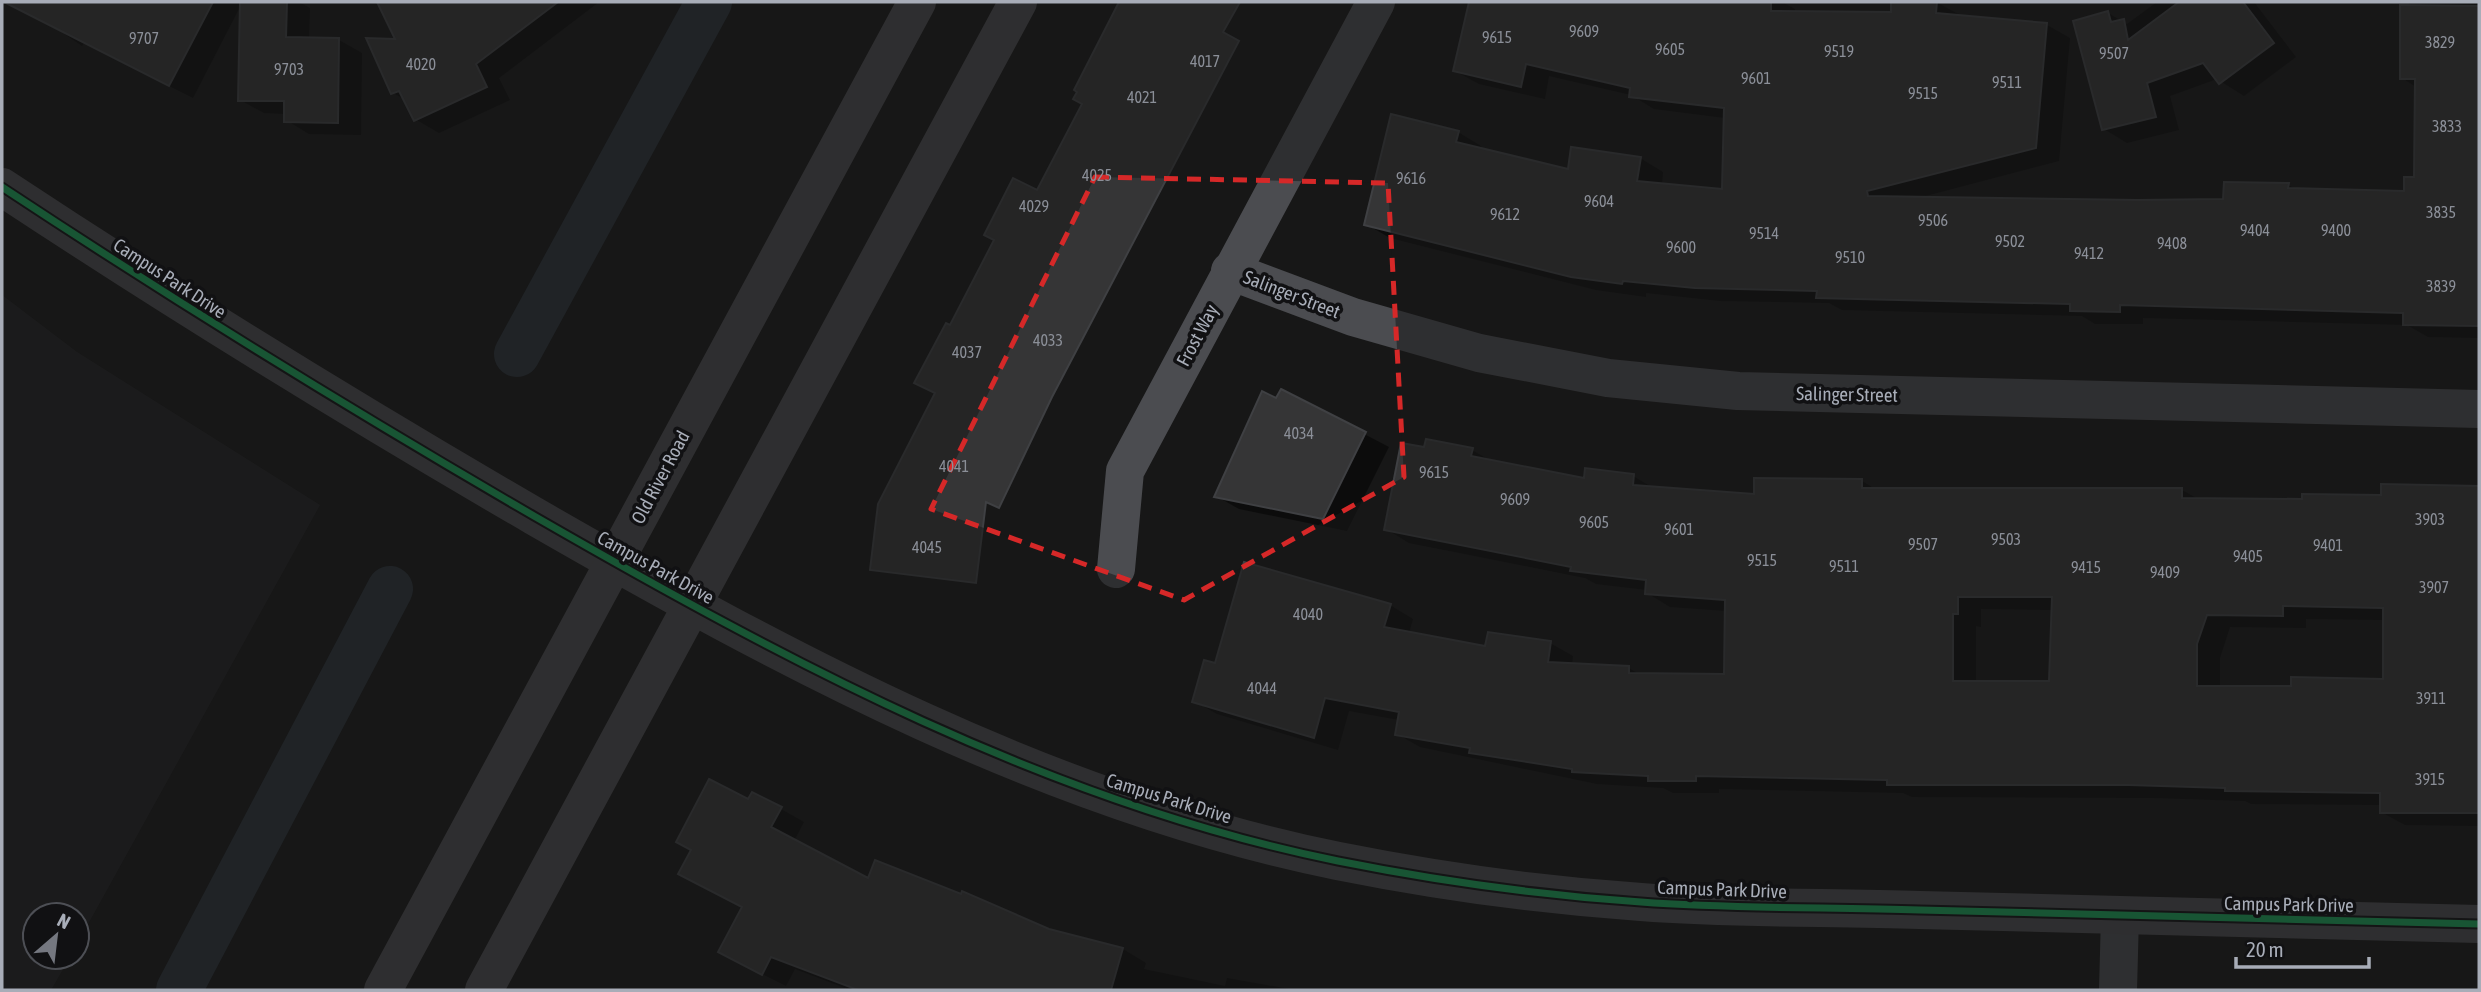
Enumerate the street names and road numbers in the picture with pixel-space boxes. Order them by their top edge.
street label: Campus Park Drive [110,233,230,323]
street label: Salinger Street [1241,265,1343,323]
street label: Frost Way [1172,300,1222,370]
street label: Salinger Street [1796,382,1898,406]
street label: Old River Road [626,427,694,527]
street label: Campus Park Drive [594,526,718,608]
street label: Campus Park Drive [1104,769,1234,827]
street label: Campus Park Drive [1657,876,1787,902]
street label: Campus Park Drive [2224,892,2354,916]

